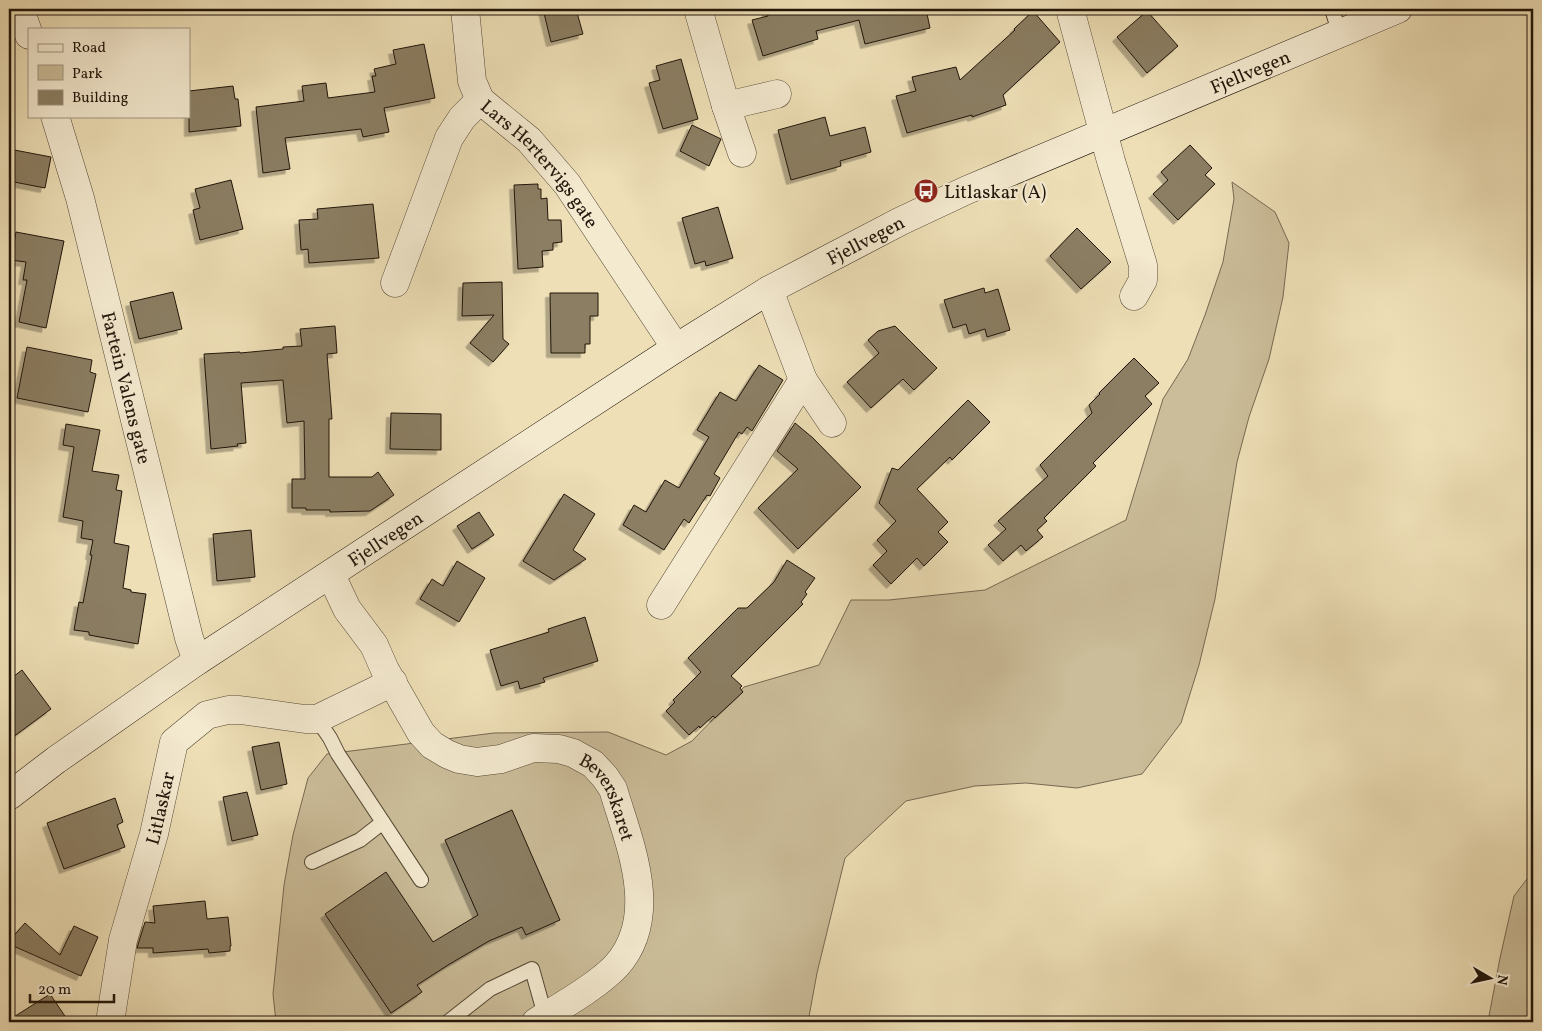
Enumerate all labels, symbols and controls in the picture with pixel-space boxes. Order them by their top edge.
legend [28,28,190,118]
text: Road [72,38,106,59]
street label: Fjellvegen [1207,45,1295,101]
text: Park [72,64,103,85]
text: Building [72,88,129,109]
street label: Lars Hertervigs gate [474,94,604,234]
bus stop icon: Litlaskar (A) [913,178,939,204]
place label: Litlaskar (A) [944,180,1046,206]
street label: Fjellvegen [823,210,910,273]
street label: Fartein Valens gate [94,309,156,467]
street label: Fjellvegen [344,506,429,574]
street label: Beverskaret [574,748,640,845]
street label: Litlaskar [140,769,182,848]
north arrow [1464,954,1514,1004]
scale bar [30,971,114,1003]
text: N [1491,973,1512,986]
text: 20 m [38,980,71,1001]

